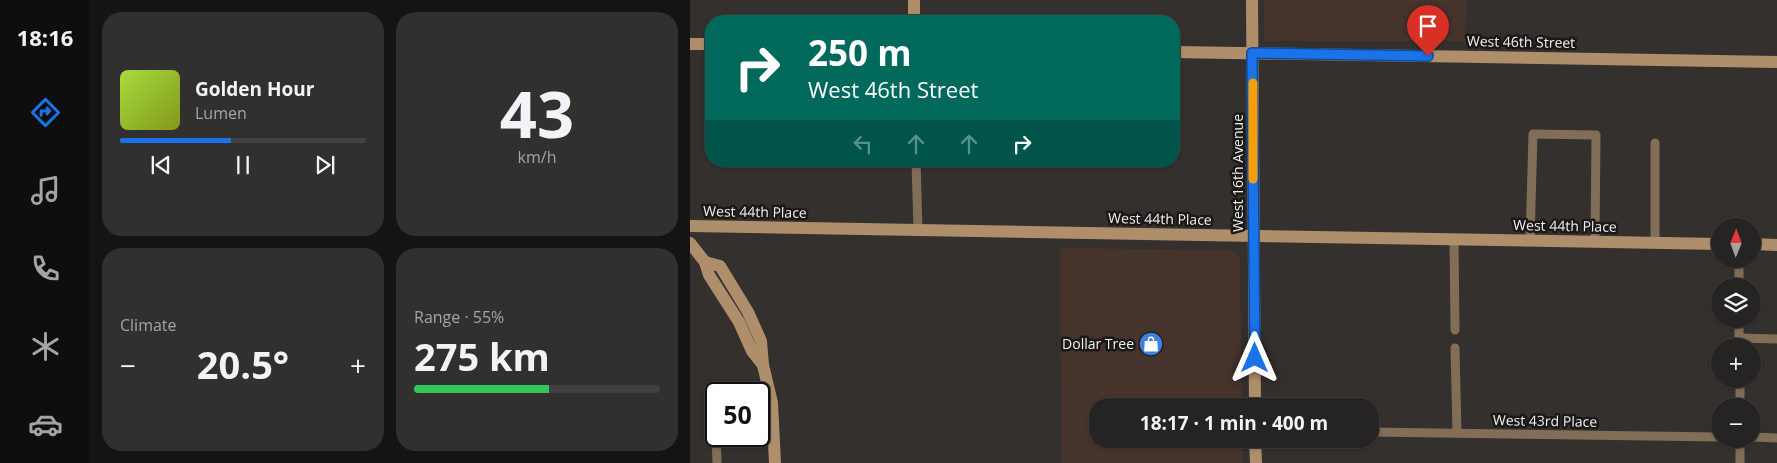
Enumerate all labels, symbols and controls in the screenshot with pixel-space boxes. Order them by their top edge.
pin [1407,5,1449,56]
icon: arrive [1414,12,1442,40]
text: 18:16 [17,22,73,52]
text: 250 m [808,29,912,76]
street label: West 46th Street [1467,31,1575,52]
icon: right [725,35,790,100]
text: 43 [500,69,574,157]
text: West 46th Street [808,74,978,104]
text: Golden Hour [195,76,314,102]
icon: directions [28,95,63,130]
text: Lumen [195,102,247,124]
street label: West 16th Avenue [1228,114,1247,232]
icon: left [849,130,877,158]
icon: ahead [902,130,930,158]
icon: ahead [955,130,983,158]
icon: right [1008,130,1036,158]
text: km/h [518,146,556,168]
icon: previous [147,151,175,179]
icon: pause [229,151,257,179]
icon: next [311,151,339,179]
icon: music [28,173,63,208]
street label: West 44th Place [703,201,807,222]
street label: West 44th Place [1108,208,1212,229]
street label: West 44th Place [1513,215,1617,236]
north arrow [1711,218,1761,268]
map controls [1711,218,1761,448]
icon: phone [28,251,63,286]
button: layers [1711,278,1761,328]
text: Range · 55% [414,306,504,328]
text: Climate [120,314,177,336]
icon: climate [28,329,63,364]
text: 275 km [414,330,550,382]
shop icon: Dollar Tree [1138,331,1164,357]
position arrow [1228,331,1280,383]
place label: Dollar Tree [1062,334,1134,353]
text: 20.5° [197,338,289,390]
button: + [1711,338,1761,388]
text: − [120,346,136,384]
text: + [350,346,366,384]
speed limit sign: 50 [705,382,770,447]
button: − [1711,398,1761,448]
icon: car [28,407,63,442]
text: 18:17 · 1 min · 400 m [1140,410,1328,436]
street label: West 43rd Place [1493,410,1597,431]

